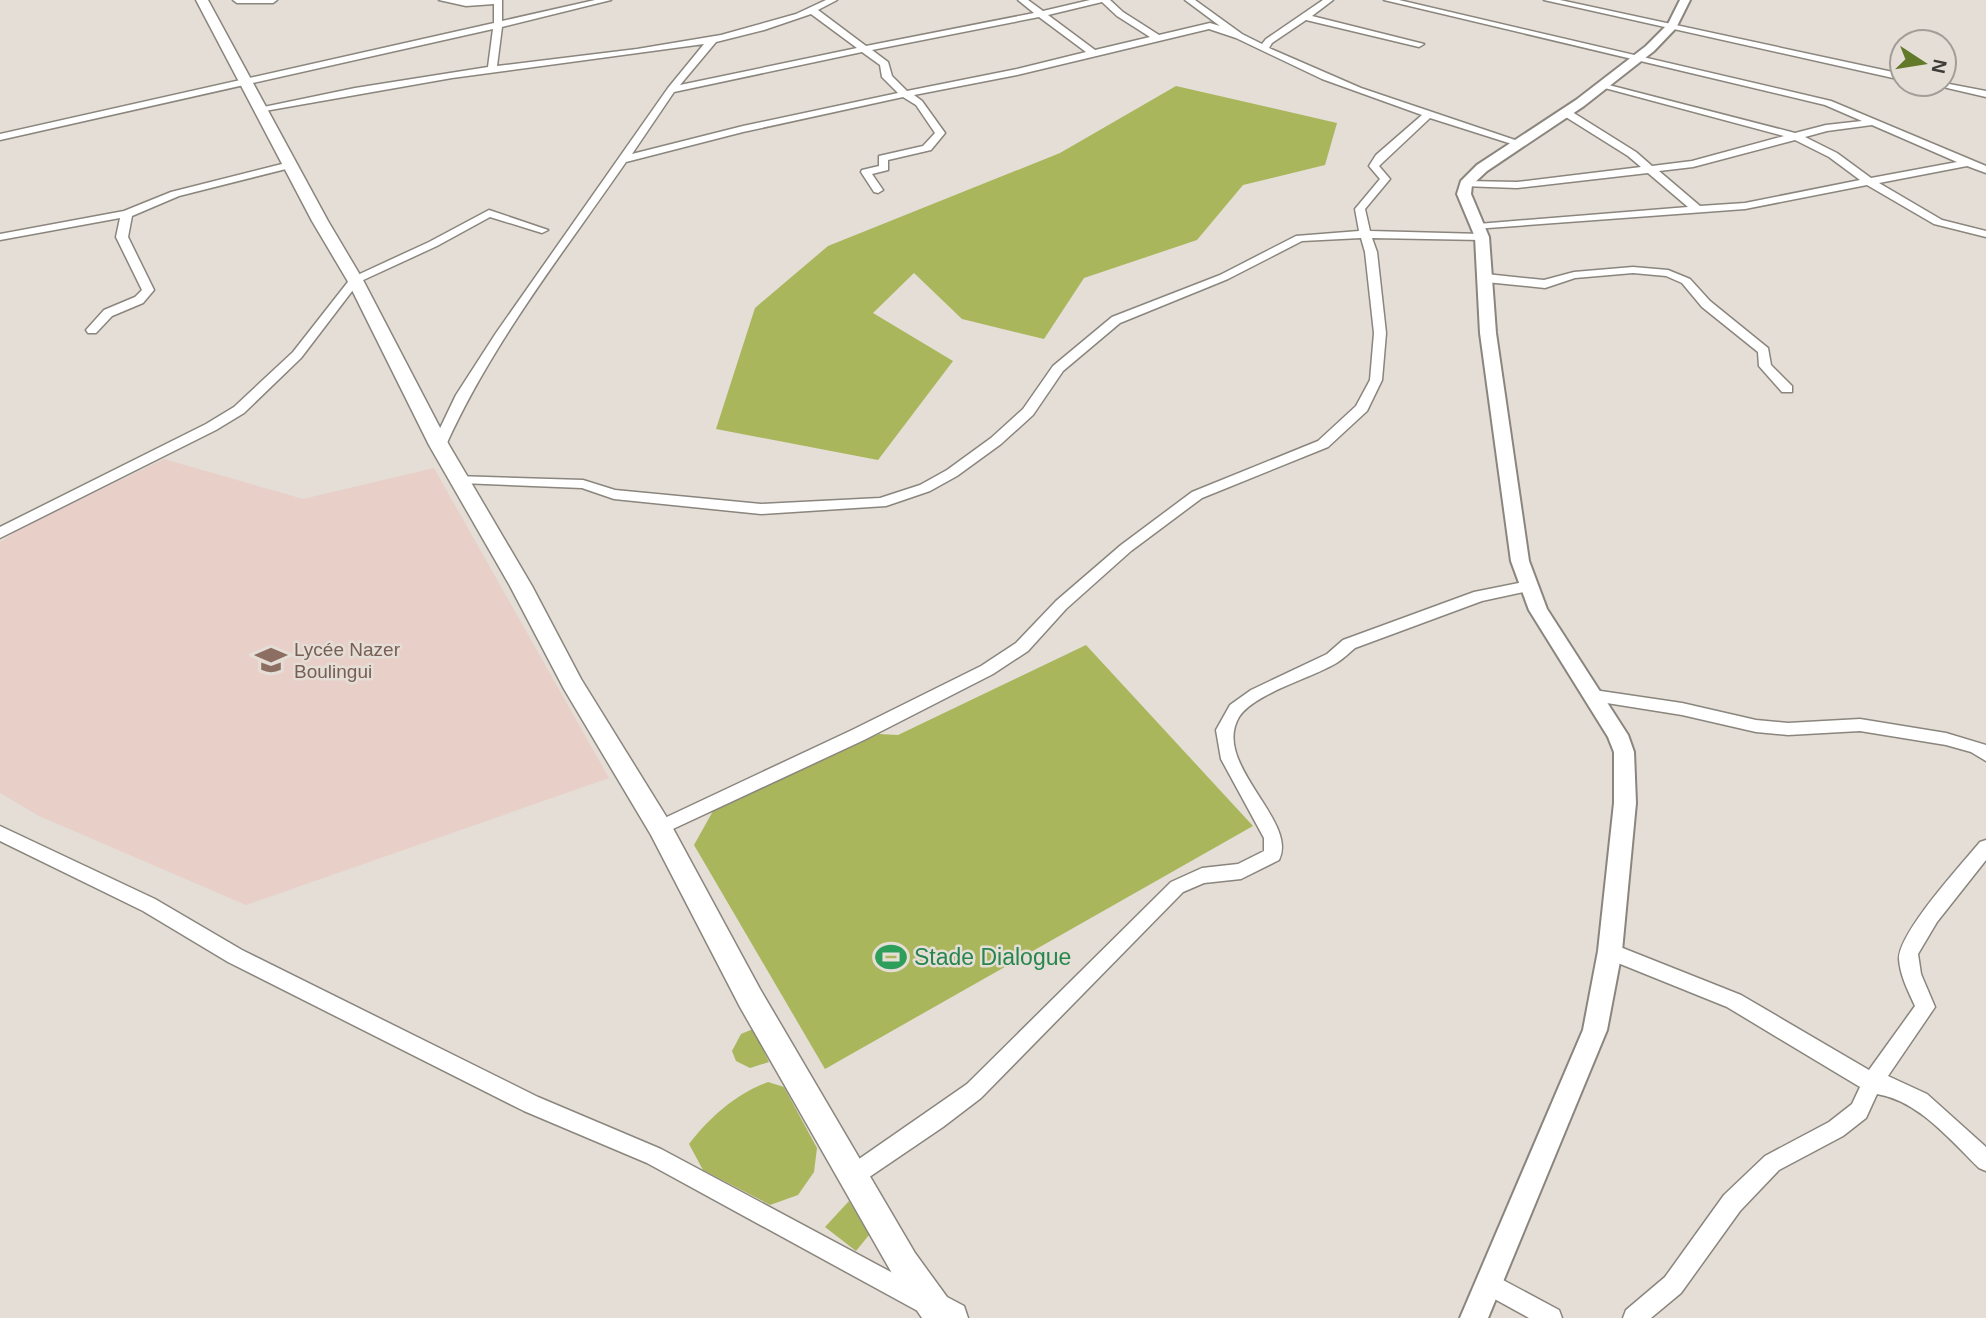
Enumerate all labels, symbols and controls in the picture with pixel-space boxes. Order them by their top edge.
north arrow [1888,28,1958,98]
text: N [1927,58,1951,75]
place label: Lycée Nazer Boulingui [294,639,401,682]
school or university icon: Lycée Nazer Boulingui [254,643,288,677]
sports icon: Stade Dialogue [874,940,908,974]
place label: Stade Dialogue [914,944,1071,970]

